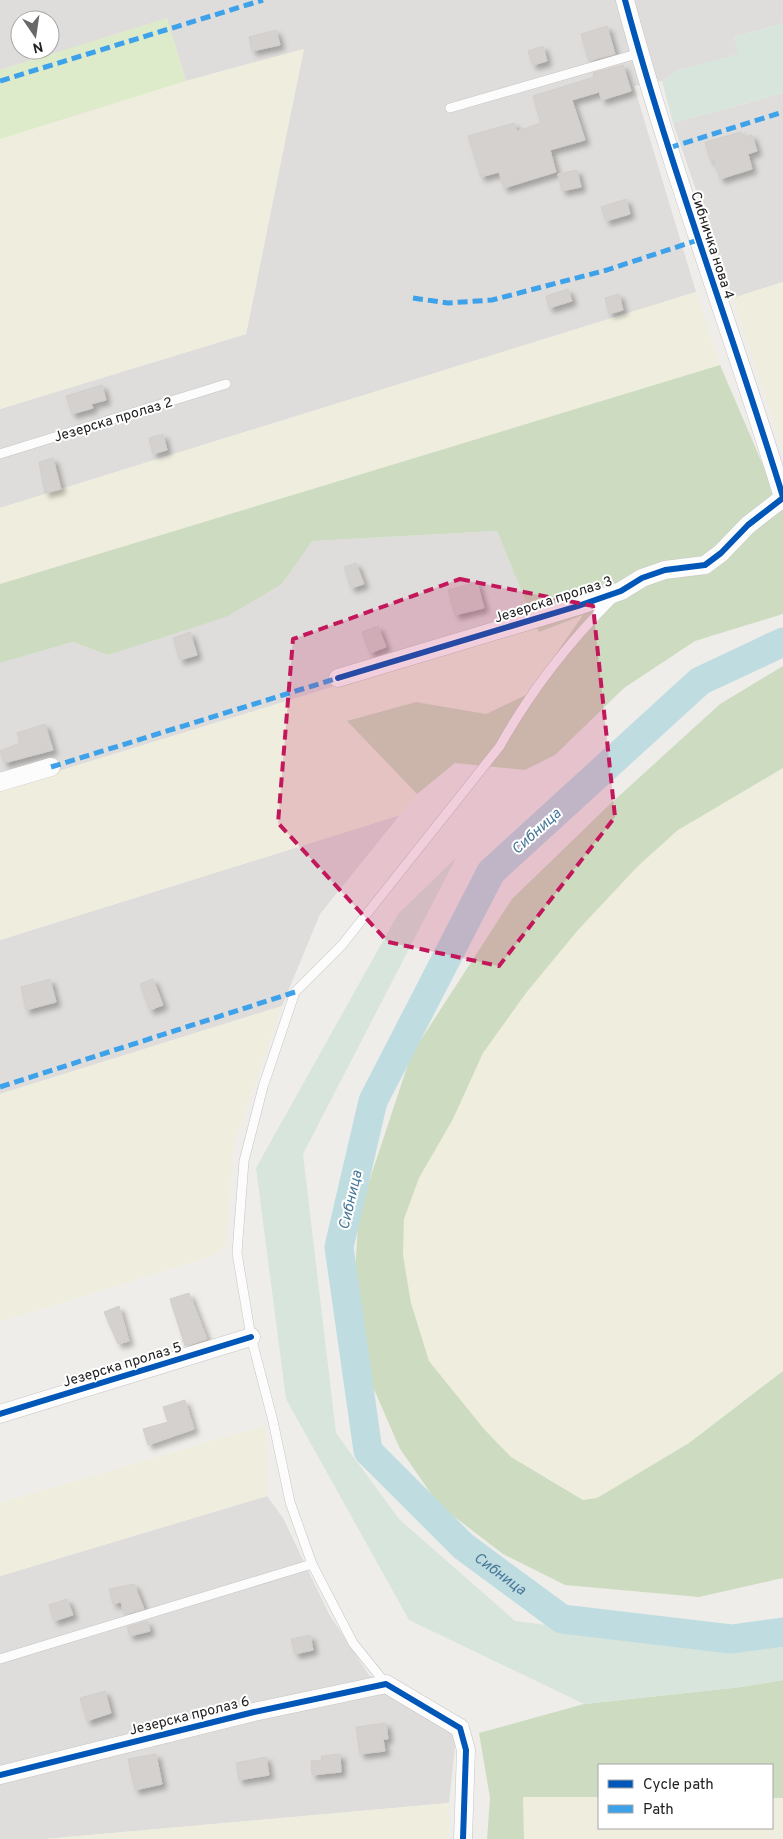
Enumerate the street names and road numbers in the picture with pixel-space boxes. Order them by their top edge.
street label: Сибничка нова 4 [686,189,737,301]
street label: Језерска пролаз 2 [52,394,175,447]
street label: Језерска пролаз 3 [492,573,615,628]
street label: Језерска пролаз 5 [61,1339,184,1392]
street label: Језерска пролаз 6 [127,1693,251,1740]

